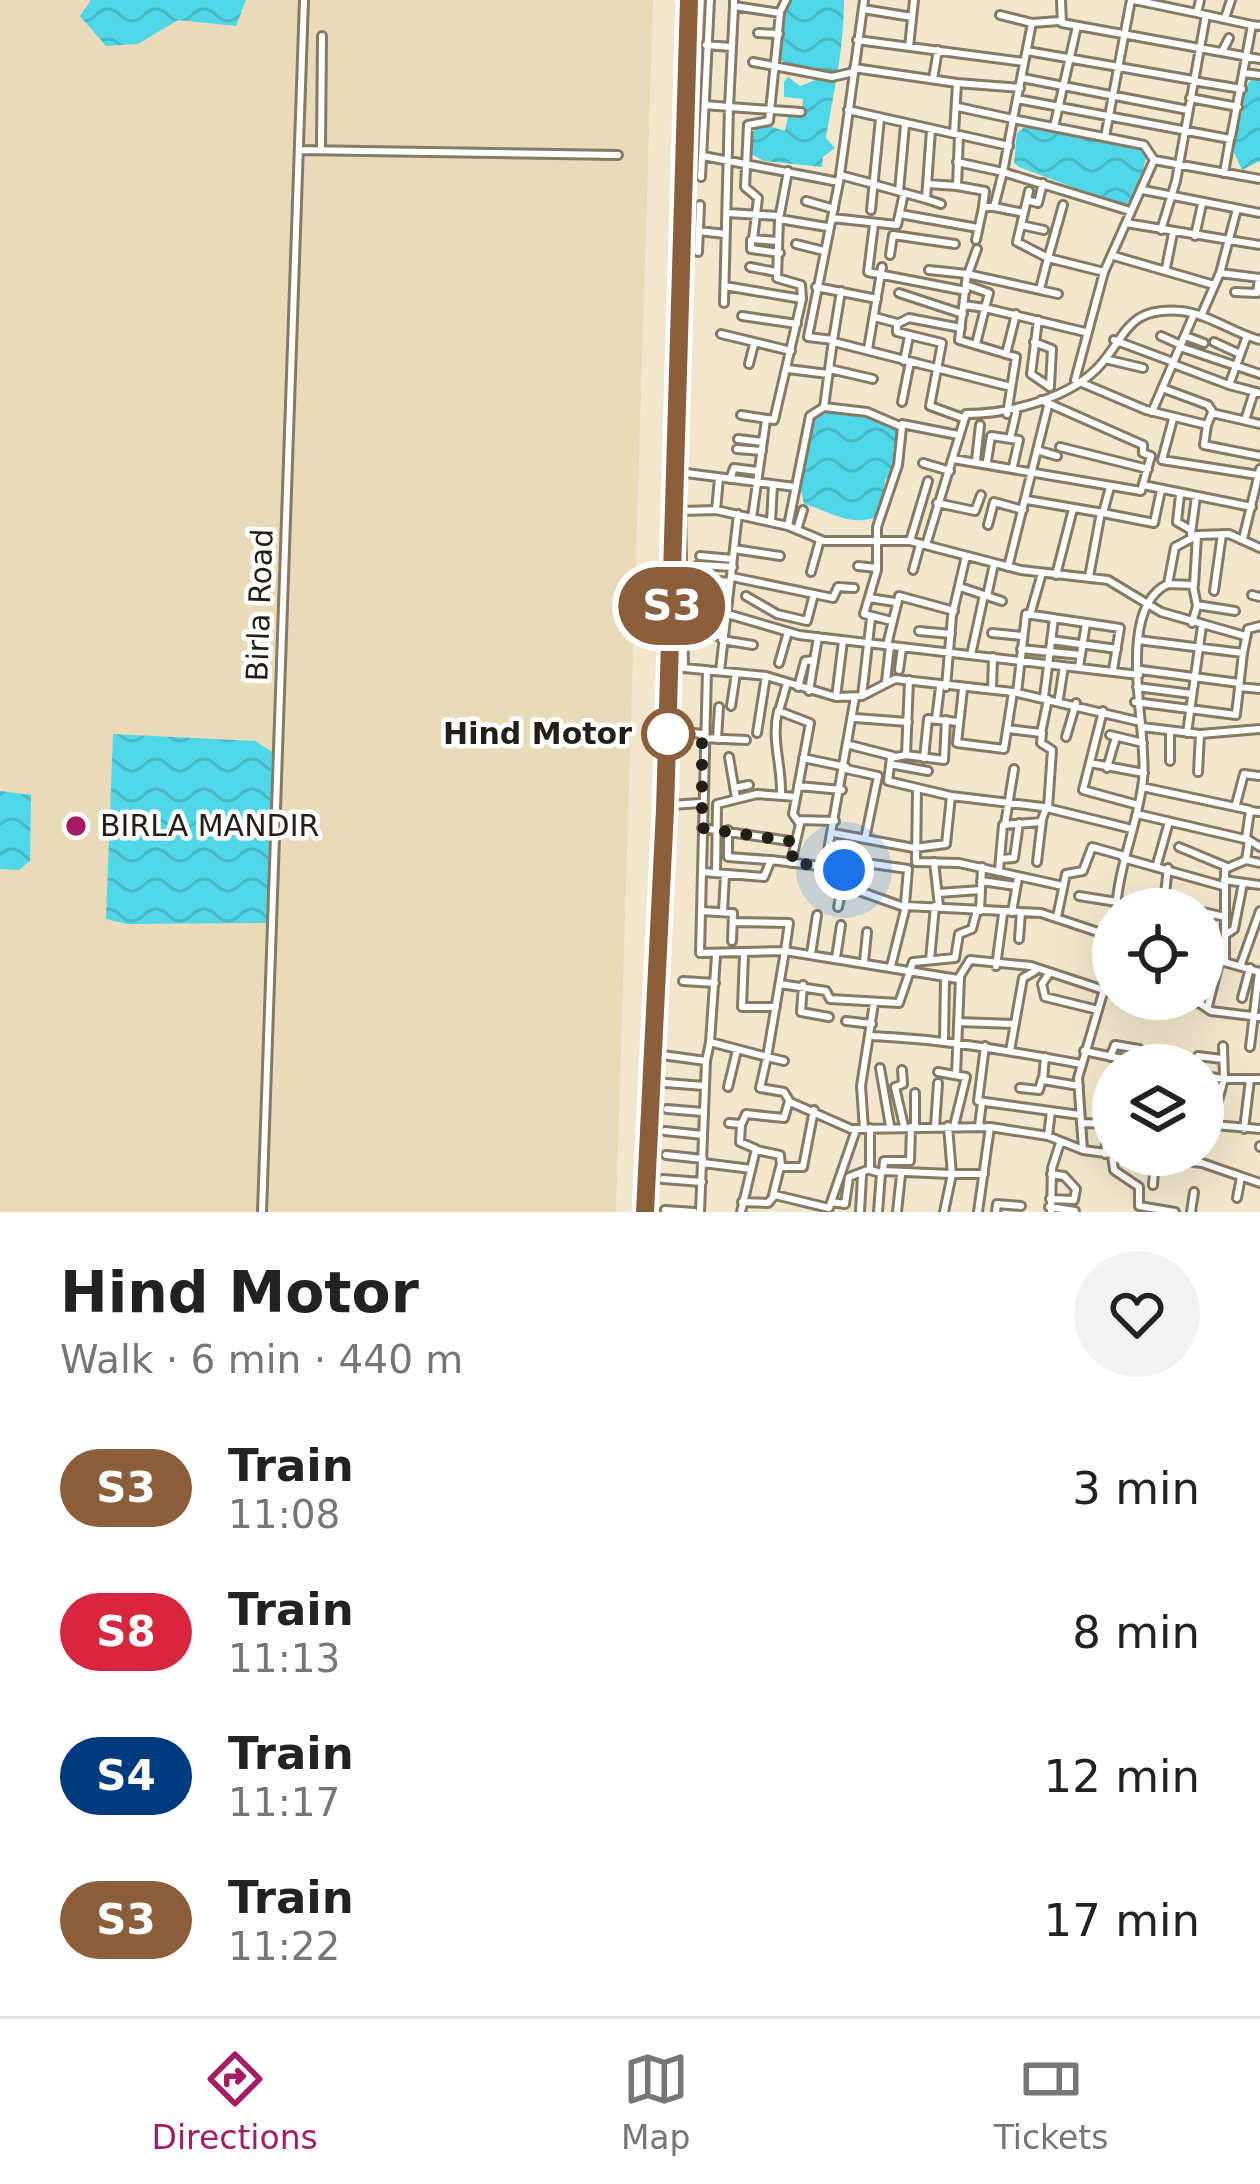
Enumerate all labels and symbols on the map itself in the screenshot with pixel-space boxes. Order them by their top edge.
street label: Birla Road [239,528,280,682]
line badge: S3 [618,567,726,645]
marker: Hind Motor [643,709,693,759]
place label: Hind Motor [443,716,632,751]
place label: BIRLA MANDIR [100,808,319,843]
marker: BIRLA MANDIR [63,813,89,839]
your location [814,840,874,900]

